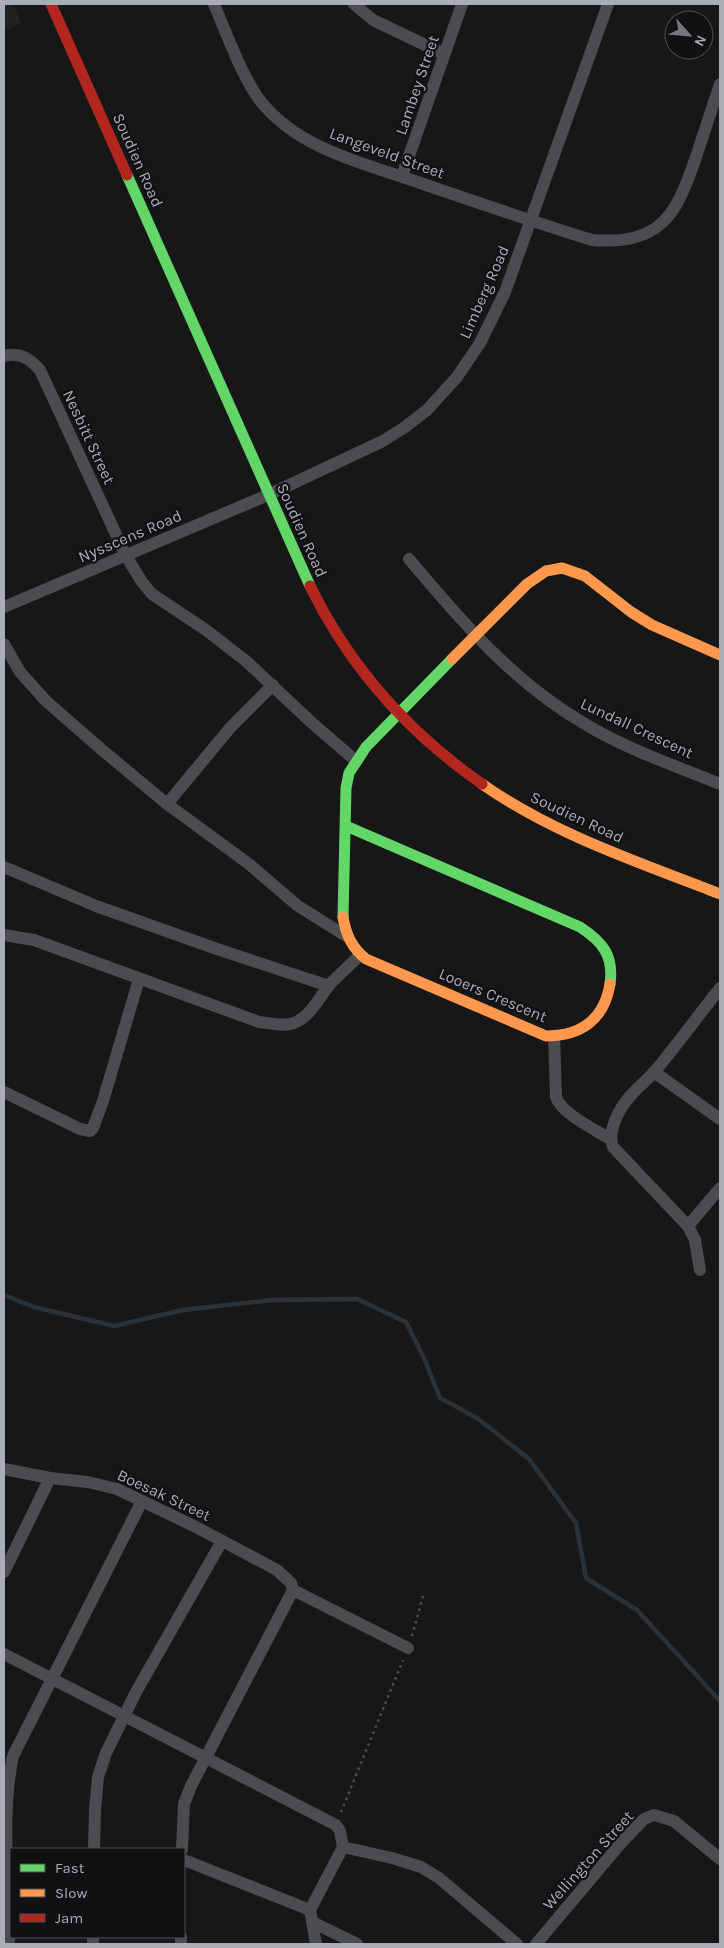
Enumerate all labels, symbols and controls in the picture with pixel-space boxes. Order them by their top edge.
north arrow [664,10,714,60]
text: N [690,32,710,49]
street label: Lambey Street [391,33,443,137]
street label: Soudien Road [109,110,167,210]
street label: Langeveld Street [327,123,447,183]
street label: Limberg Road [455,242,513,342]
street label: Nesbitt Street [59,387,119,487]
street label: Soudien Road [273,480,331,580]
street label: Nysscens Road [75,506,185,566]
street label: Lundall Crescent [578,694,696,762]
street label: Soudien Road [527,787,627,847]
street label: Looers Crescent [436,964,550,1026]
street label: Boesak Street [114,1465,214,1525]
street label: Wellington Street [539,1807,637,1913]
legend [10,1848,185,1938]
text: Fast [55,1859,85,1877]
text: Slow [55,1884,87,1902]
text: Jam [55,1909,83,1927]

